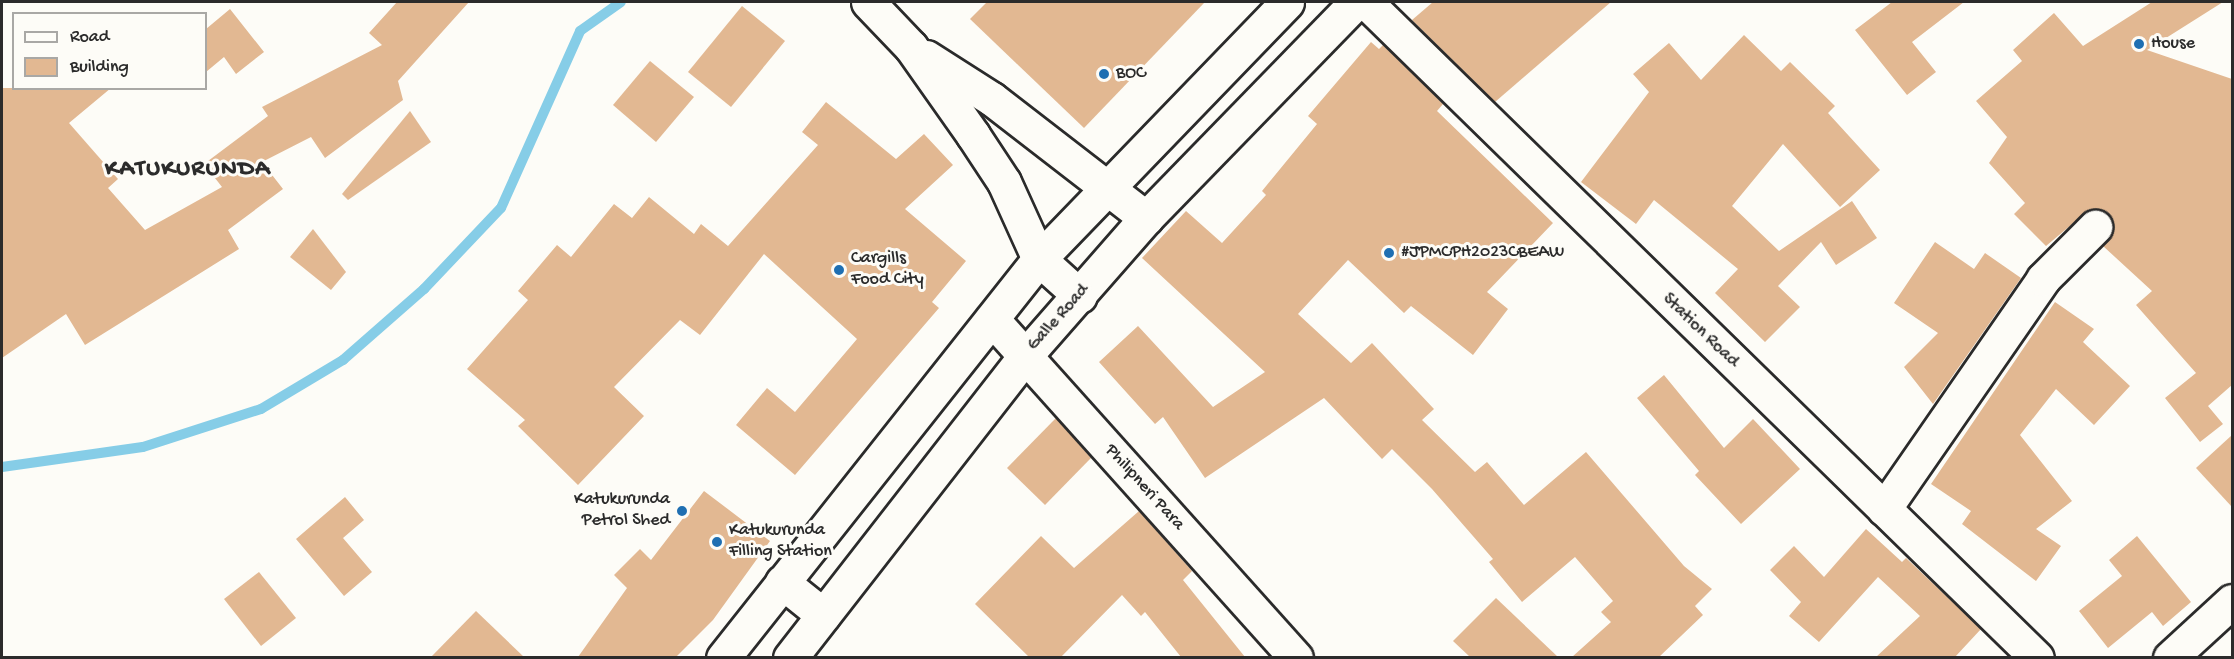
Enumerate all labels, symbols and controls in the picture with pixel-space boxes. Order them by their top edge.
legend [12,12,207,90]
text: Road [70,27,109,48]
place label: House [2151,33,2195,55]
marker: House [2132,37,2146,51]
text: Building [70,57,129,78]
place label: BOC [1116,63,1146,85]
marker: BOC [1097,67,1111,81]
district label: KATUKURUNDA [105,156,271,184]
place label: #JPMCPH2023CBEAW [1401,242,1564,264]
marker: #JPMCPH2023CBEAW [1382,246,1396,260]
place label: Cargills Food City [851,249,924,292]
marker: Cargills Food City [832,263,846,277]
street label: Galle Road [1023,280,1095,356]
street label: Station Road [1657,289,1743,373]
street label: Philipneri Para [1100,440,1188,536]
place label: Katukurunda Petrol Shed [574,490,670,532]
marker: Katukurunda Petrol Shed [675,504,689,518]
place label: Katukurunda Filling Station [729,521,832,564]
marker: Katukurunda Filling Station [710,535,724,549]

